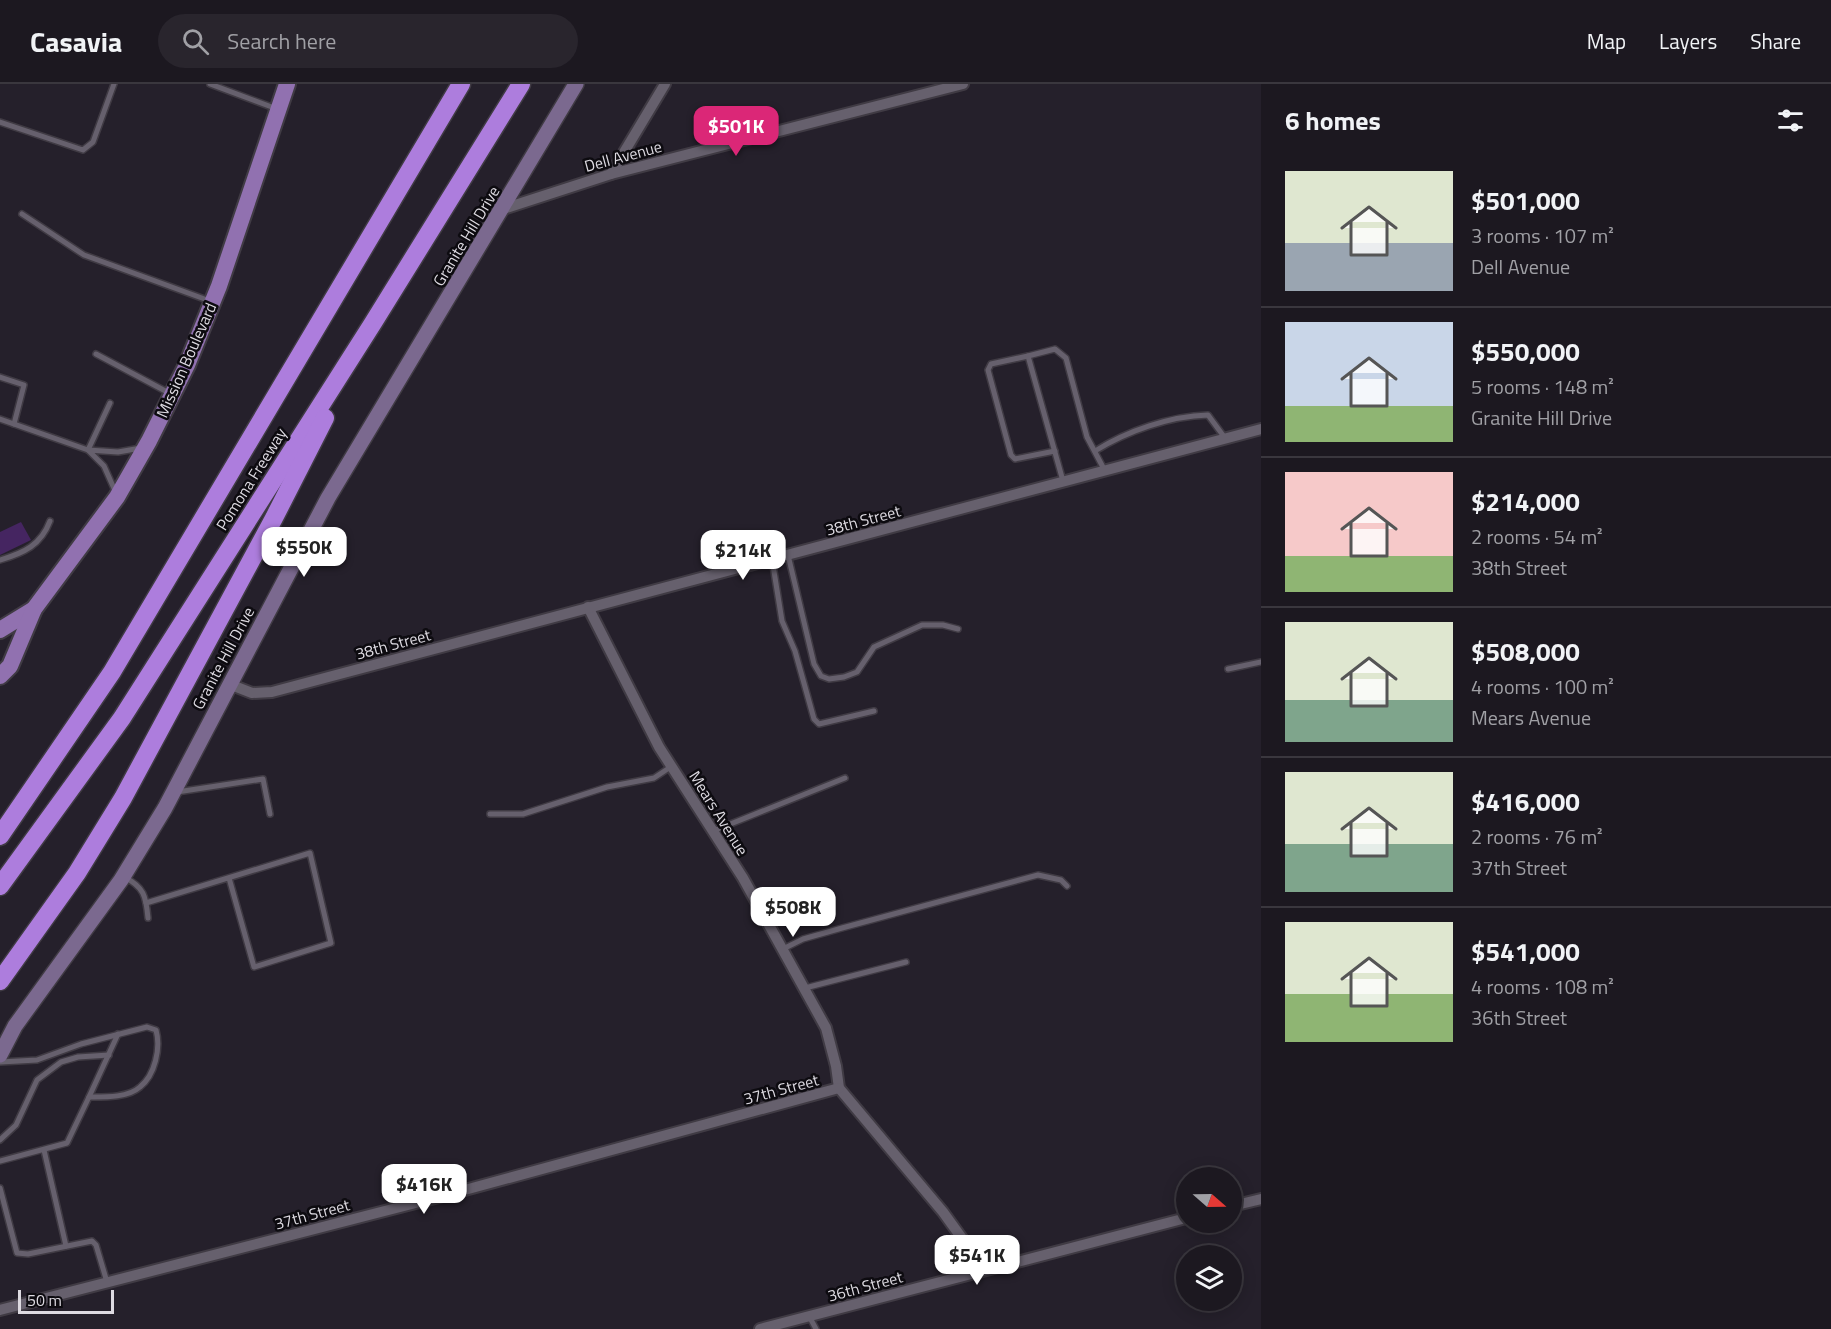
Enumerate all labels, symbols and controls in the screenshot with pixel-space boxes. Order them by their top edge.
search box [158,14,578,68]
text: Casavia [30,20,122,63]
text: Search here [227,24,336,58]
icon: search [179,25,212,58]
text: Map [1587,25,1626,57]
text: Layers [1659,25,1717,57]
text: Share [1750,25,1801,57]
text: 6 homes [1285,101,1381,140]
icon: filters [1774,104,1807,137]
pin: $501K [694,106,778,157]
text: $501K [708,110,764,141]
street label: Dell Avenue [582,134,664,178]
street label: Granite Hill Drive [427,181,505,291]
text: $501,000 [1471,181,1580,220]
icon: home [1333,195,1405,267]
text: 3 rooms · 107 m² [1471,220,1614,251]
text: Dell Avenue [1471,251,1570,282]
street label: Mission Boulevard [150,299,222,421]
text: $550,000 [1471,332,1580,371]
icon: home [1333,346,1405,418]
text: 5 rooms · 148 m² [1471,371,1614,402]
text: Granite Hill Drive [1471,402,1612,433]
street label: Pomona Freeway [210,423,292,535]
text: $214,000 [1471,482,1580,521]
icon: home [1333,496,1405,568]
street label: 38th Street [823,498,904,542]
text: 2 rooms · 54 m² [1471,521,1603,552]
pin: $550K [262,527,346,578]
pin: $214K [701,530,785,581]
text: $550K [276,531,332,562]
text: $214K [715,534,771,565]
text: 38th Street [1471,552,1567,583]
street label: Granite Hill Drive [186,603,260,713]
street label: 38th Street [353,622,434,666]
text: $508,000 [1471,632,1580,671]
icon: home [1333,646,1405,718]
text: 4 rooms · 100 m² [1471,671,1614,702]
text: Mears Avenue [1471,702,1591,733]
street label: Mears Avenue [683,766,755,860]
text: $416,000 [1471,782,1580,821]
icon: home [1333,796,1405,868]
text: 2 rooms · 76 m² [1471,821,1603,852]
text: 37th Street [1471,852,1567,883]
pin: $508K [751,887,835,938]
text: $508K [765,891,821,922]
text: $541,000 [1471,932,1580,971]
icon: home [1333,946,1405,1018]
text: 4 rooms · 108 m² [1471,971,1614,1002]
text: 36th Street [1471,1002,1567,1033]
street label: 37th Street [741,1067,822,1111]
pin: $416K [382,1164,466,1215]
north arrow [1176,1167,1242,1233]
map controls [1176,1167,1242,1311]
text: $416K [396,1168,452,1199]
street label: 37th Street [272,1192,353,1236]
pin: $541K [935,1235,1019,1286]
text: $541K [949,1239,1005,1270]
button: layers [1176,1245,1242,1311]
street label: 36th Street [825,1264,906,1308]
scale bar [18,1287,114,1314]
text: 50 m [27,1288,62,1312]

